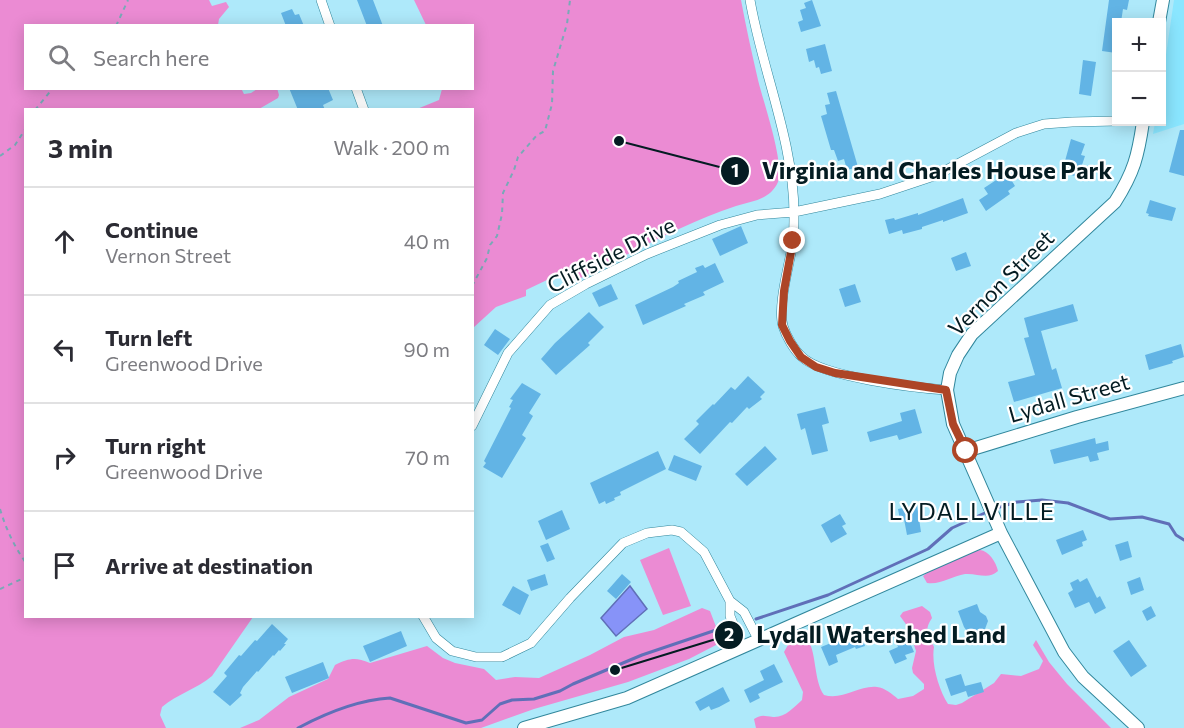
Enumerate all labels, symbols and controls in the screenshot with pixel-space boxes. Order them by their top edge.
map controls [1112,18,1166,126]
button: + [1112,18,1166,72]
search box [24,24,474,90]
icon: search [45,41,78,74]
text: Search here [93,44,209,71]
button: − [1112,72,1166,126]
text: 3 min [48,132,113,163]
text: Walk · 200 m [333,135,450,159]
callout: Virginia and Charles House Park [720,150,1124,192]
text: Virginia and Charles House Park [762,155,1113,184]
text: 1 [731,159,739,181]
street label: Cliffside Drive [542,211,679,298]
text: Continue [105,216,198,243]
street label: Vernon Street [942,224,1059,341]
icon: ahead [48,225,81,258]
route end [779,227,805,253]
text: 40 m [404,229,450,253]
text: Vernon Street [105,243,231,267]
text: Turn left [105,324,192,351]
icon: left [48,333,81,366]
text: 90 m [404,337,450,361]
text: Greenwood Drive [105,351,263,375]
street label: Lydall Street [1005,367,1133,428]
text: Turn right [105,432,206,459]
route start [952,437,978,463]
icon: right [48,441,81,474]
text: 70 m [405,445,450,469]
text: Greenwood Drive [105,459,263,483]
district label: LYDALLVILLE [888,496,1056,525]
icon: arrive [48,549,81,582]
text: Arrive at destination [105,552,313,579]
callout: Lydall Watershed Land [714,614,1018,656]
text: Lydall Watershed Land [756,619,1006,648]
text: 2 [724,623,734,645]

